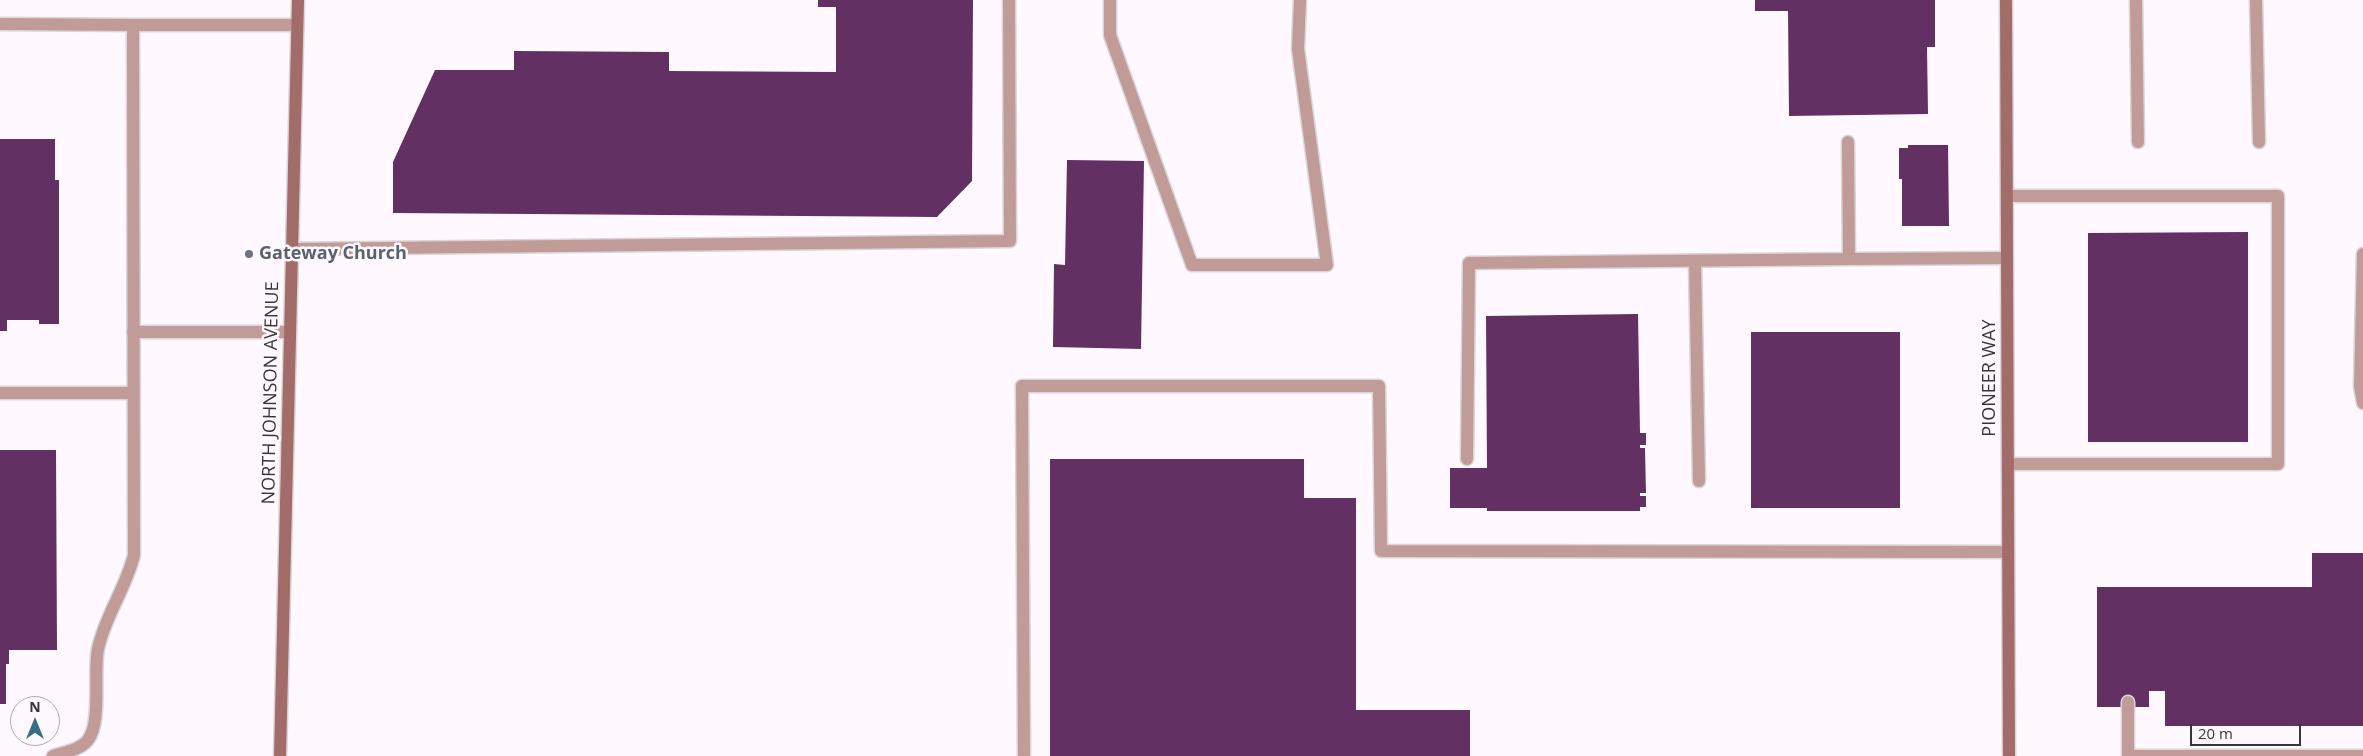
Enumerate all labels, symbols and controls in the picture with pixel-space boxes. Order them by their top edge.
place label: Gateway Church [259,243,407,265]
marker: Gateway Church [243,248,255,260]
street label: NORTH JOHNSON AVENUE [258,281,284,505]
street label: PIONEER WAY [1979,319,2001,437]
north arrow [10,696,60,746]
text: N [29,697,41,716]
scale bar [2193,714,2304,746]
text: 20 m [2198,723,2233,743]

